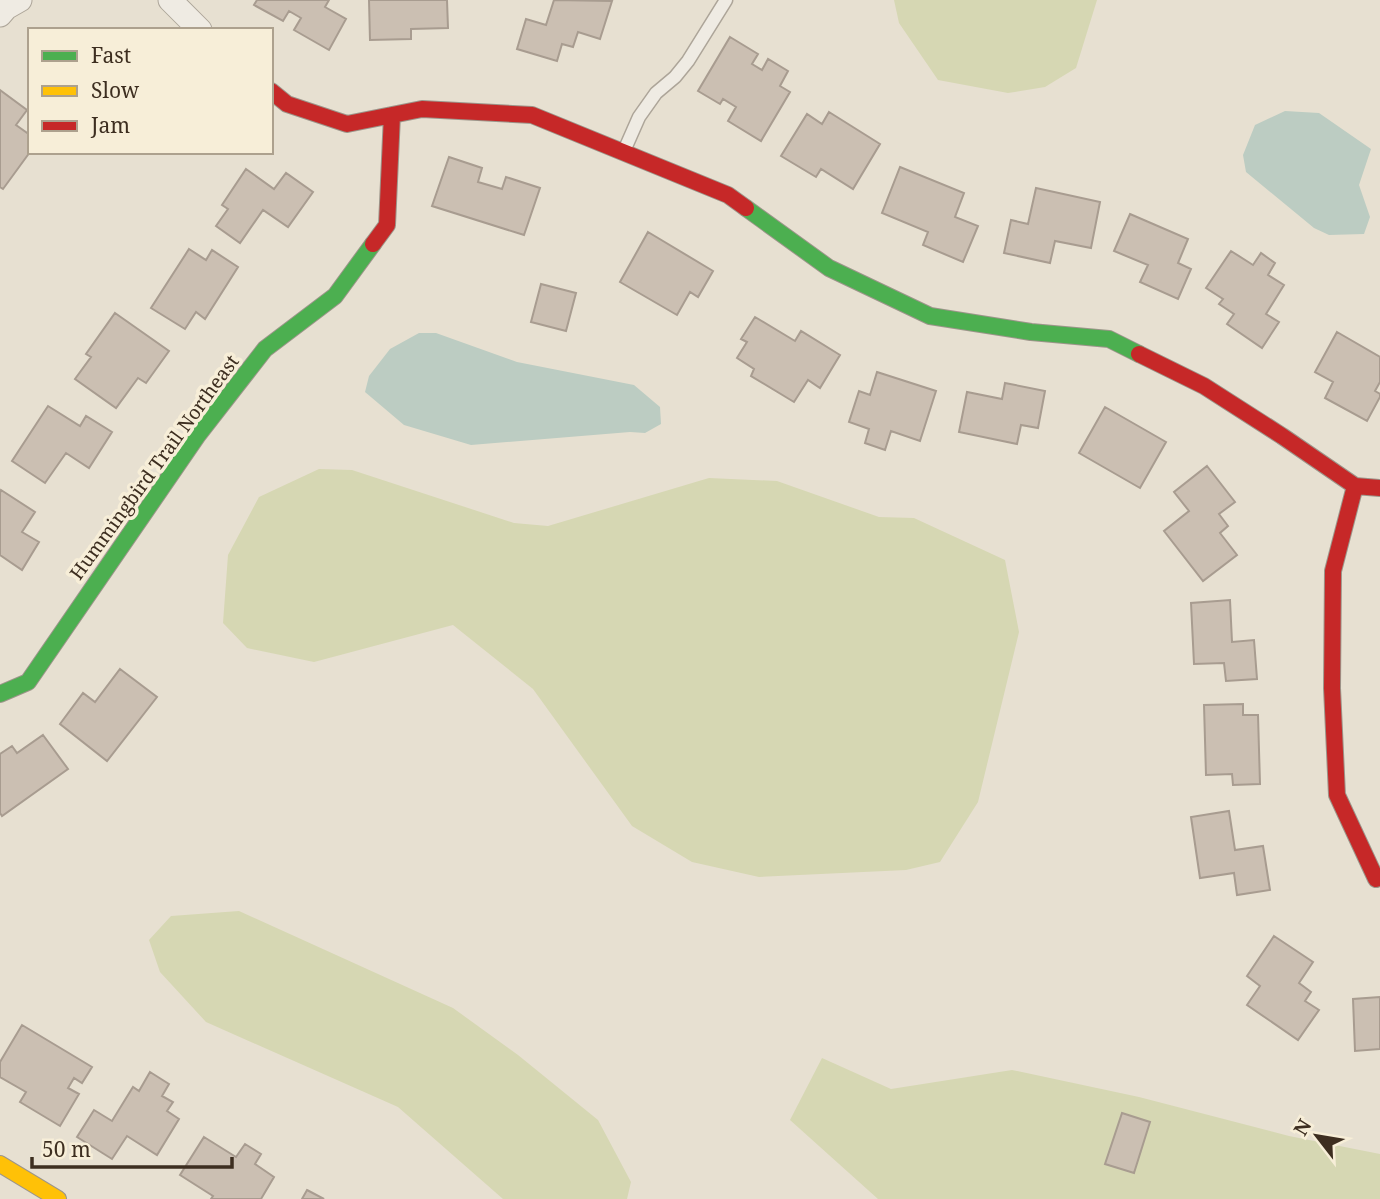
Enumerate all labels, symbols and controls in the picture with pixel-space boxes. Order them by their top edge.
legend [28,28,273,154]
text: Fast [91,41,131,69]
text: Slow [91,76,140,104]
text: Jam [90,111,130,139]
street label: Hummingbird Trail Northeast [64,349,245,585]
north arrow [1282,1101,1352,1171]
text: N [1287,1114,1317,1140]
scale bar [32,1126,231,1170]
text: 50 m [42,1135,91,1163]

